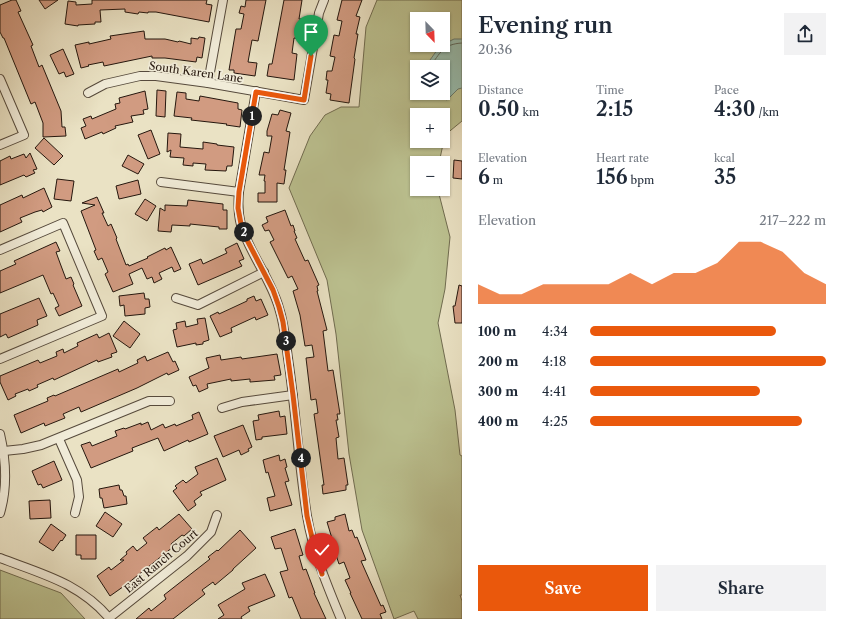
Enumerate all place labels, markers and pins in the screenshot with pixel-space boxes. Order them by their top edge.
pin [294,15,328,56]
pin: 1 [242,106,262,126]
pin: 2 [234,222,254,242]
pin: 3 [276,331,296,351]
pin: 4 [291,448,311,468]
pin [305,533,339,574]

